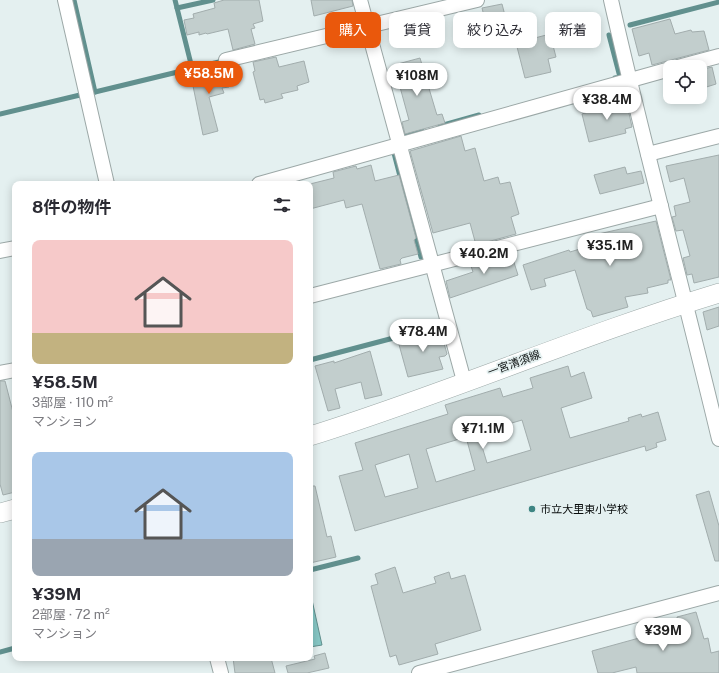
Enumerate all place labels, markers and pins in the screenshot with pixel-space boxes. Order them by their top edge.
pin: ¥58.5M [176,61,242,95]
pin: ¥108M [389,63,445,97]
pin: ¥38.4M [574,87,640,121]
pin: ¥35.1M [577,233,643,267]
pin: ¥40.2M [451,241,517,275]
pin: ¥78.4M [390,319,456,353]
pin: ¥71.1M [450,416,516,450]
place label: 市立大里東小学校 [540,503,628,515]
marker: 市立大里東小学校 [527,504,537,514]
pin: ¥39M [639,618,687,652]

